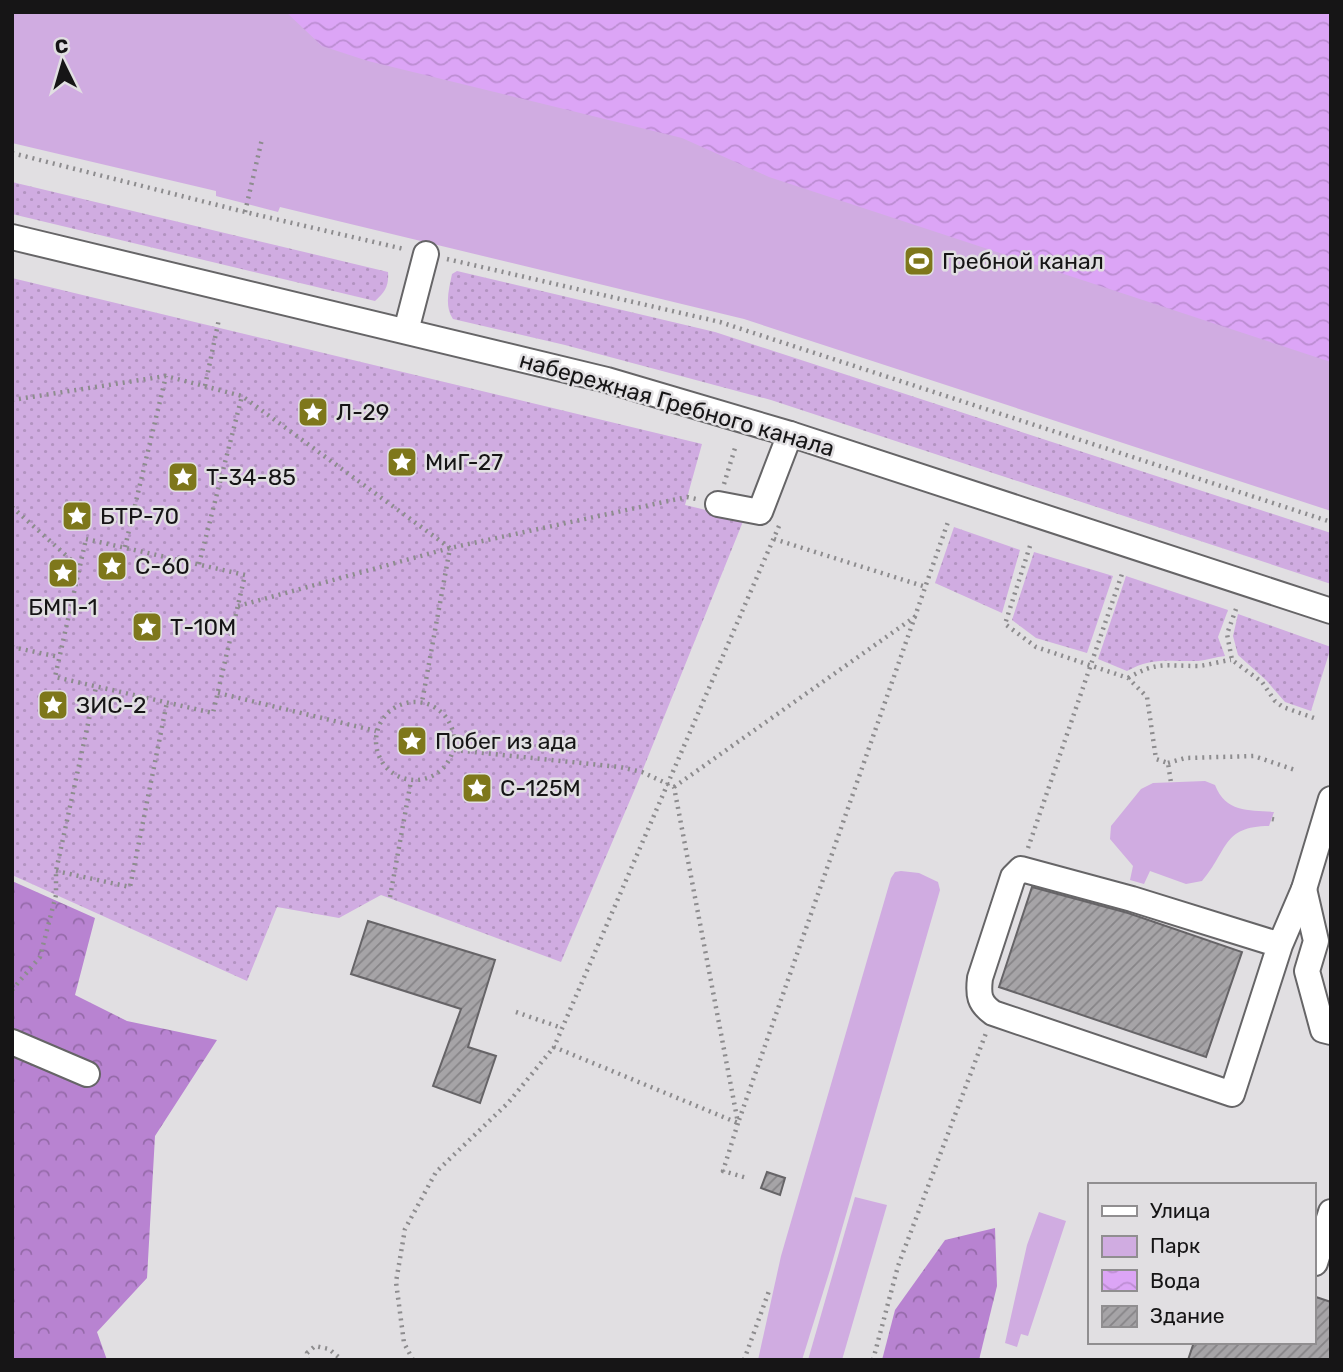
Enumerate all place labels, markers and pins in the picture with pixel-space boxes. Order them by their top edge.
sports icon: Гребной канал [902,244,936,278]
place label: Гребной канал [942,247,1104,275]
place icon: Л-29 [296,395,330,429]
place label: Л-29 [336,398,389,426]
place icon: МиГ-27 [385,445,419,479]
place label: МиГ-27 [425,448,503,476]
place icon: T-34-85 [166,460,200,494]
place label: T-34-85 [206,463,296,491]
place icon: БТР-70 [60,499,94,533]
place label: БТР-70 [100,502,179,530]
place icon: С-60 [95,549,129,583]
place label: С-60 [135,552,190,580]
place icon: БМП-1 [46,556,80,590]
place label: БМП-1 [28,593,98,621]
place icon: Т-10М [130,610,164,644]
place label: Т-10М [170,613,236,641]
place icon: ЗИС-2 [36,688,70,722]
place label: ЗИС-2 [76,691,146,719]
place icon: Побег из ада [395,724,429,758]
place label: Побег из ада [435,727,577,755]
place icon: С-125М [460,771,494,805]
place label: С-125М [500,774,581,802]

